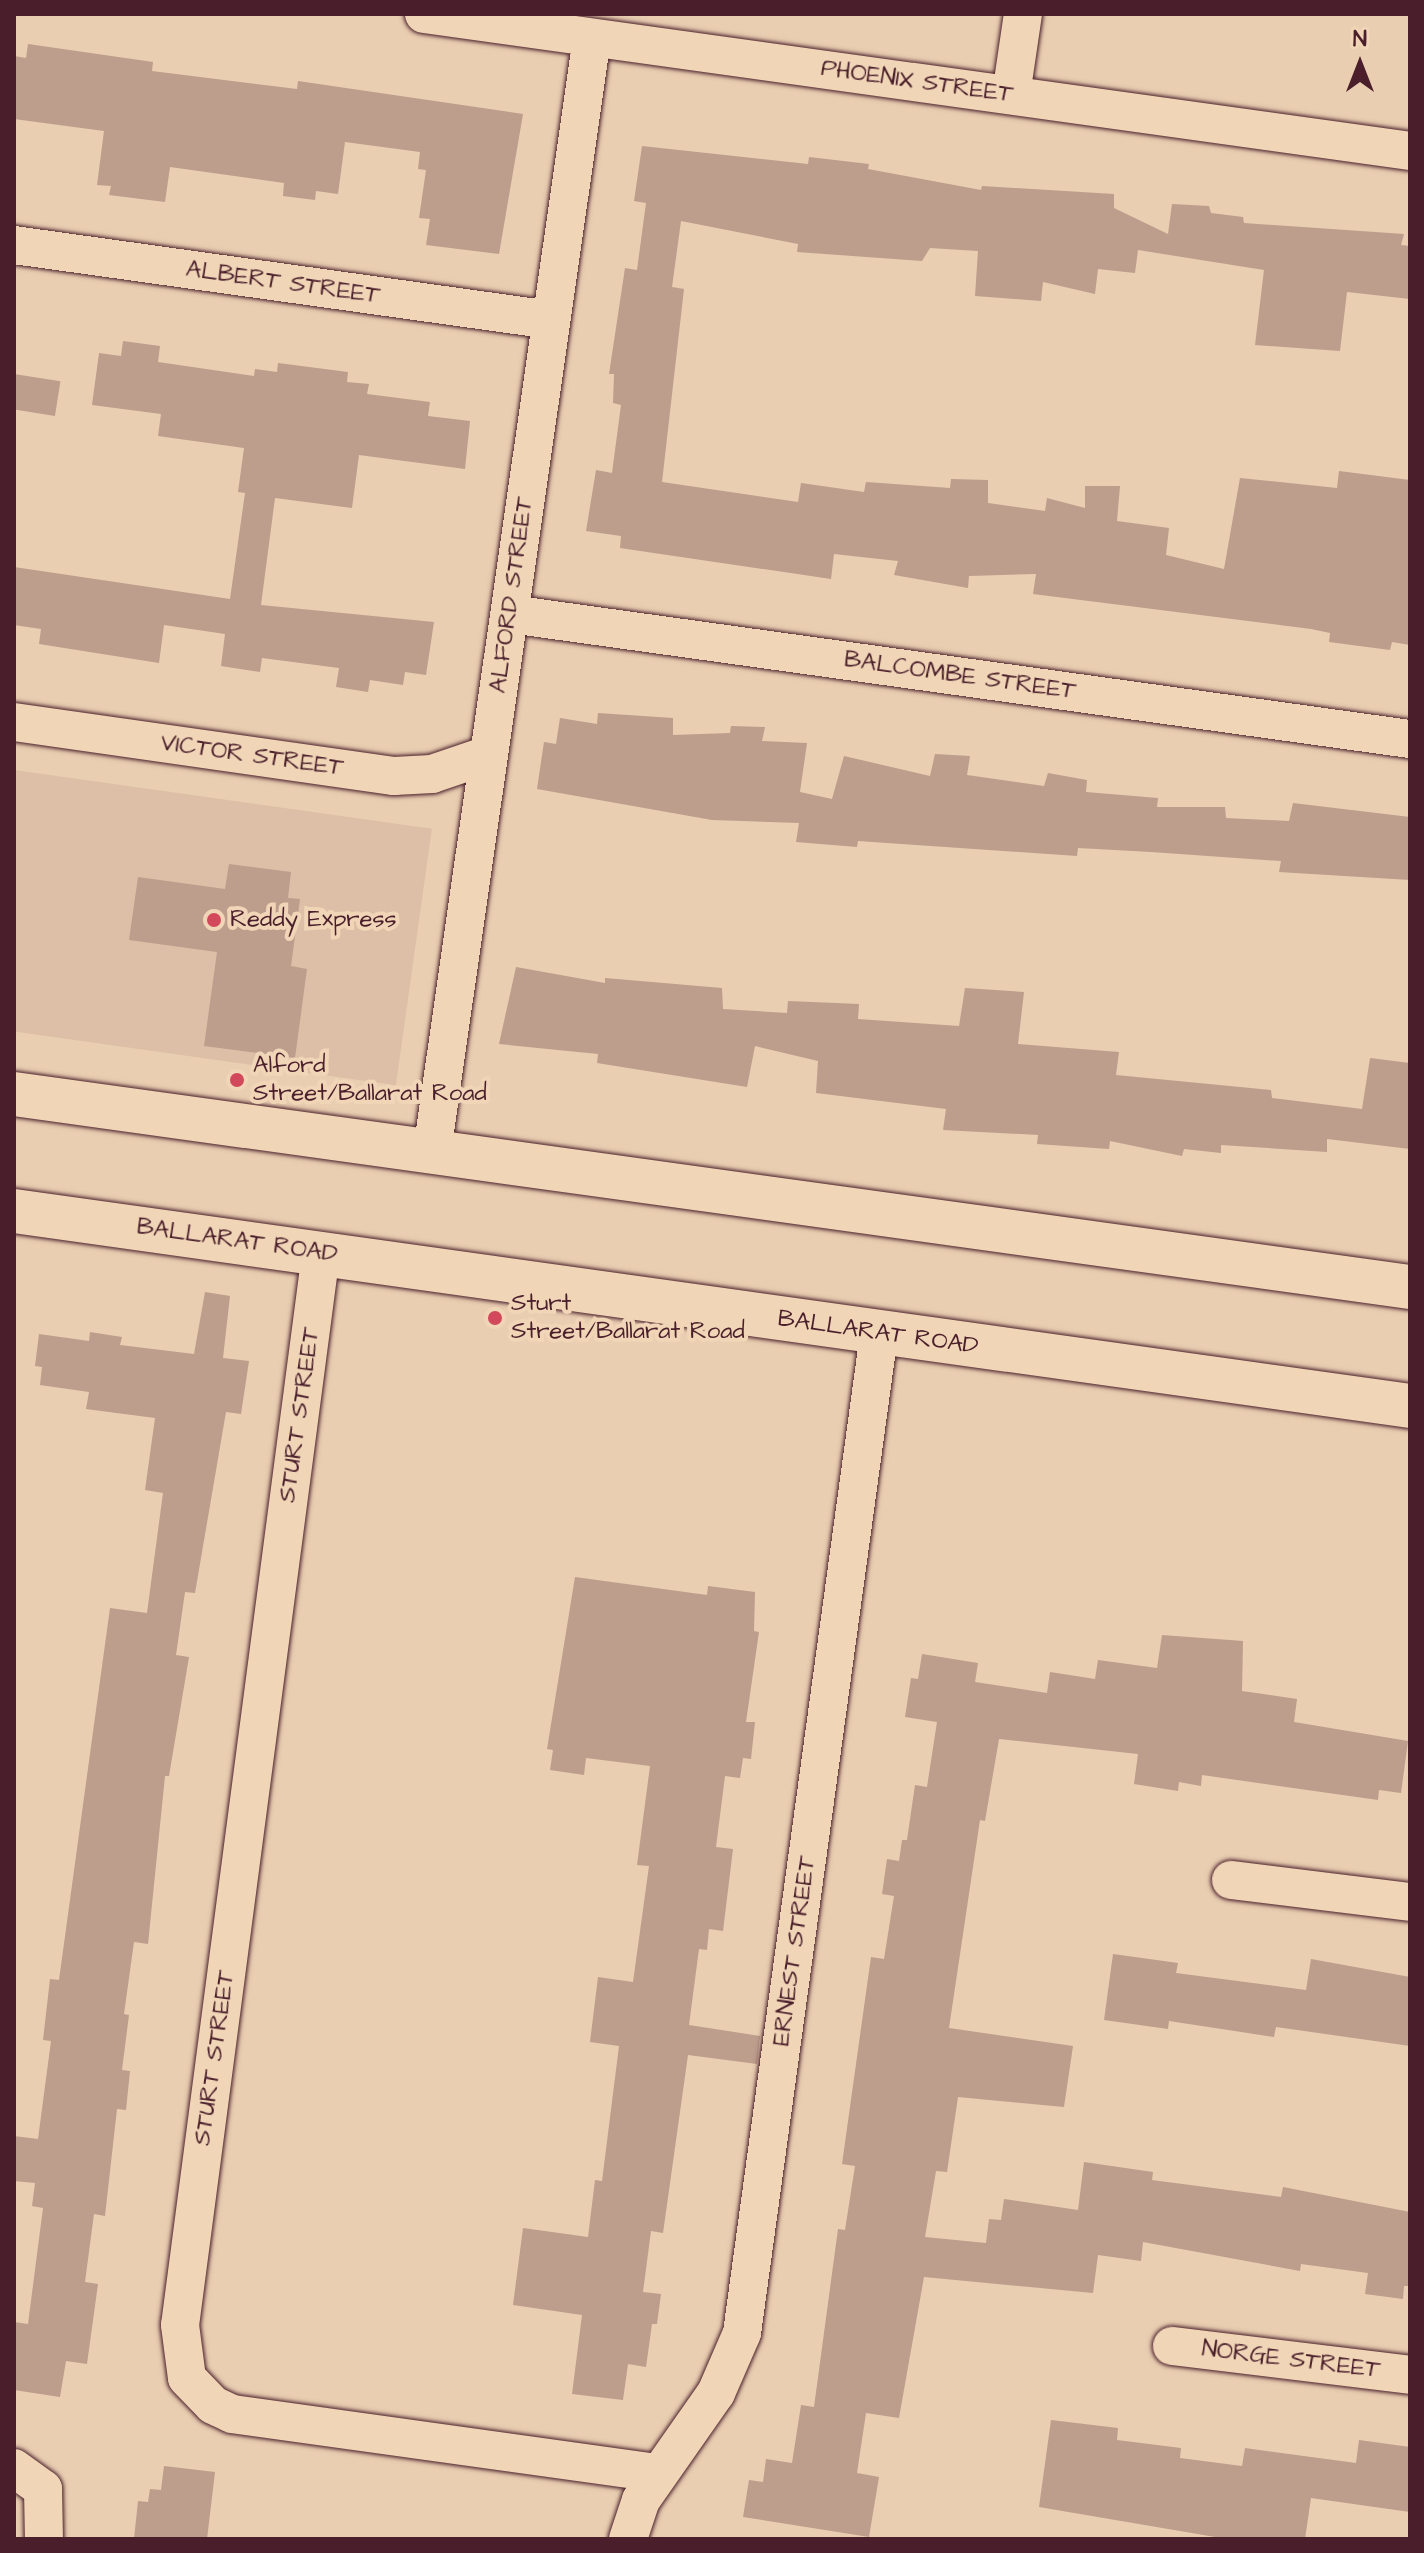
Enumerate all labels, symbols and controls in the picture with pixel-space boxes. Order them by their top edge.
north arrow [1320,24,1400,104]
text: N [1353,24,1367,55]
street label: PHOENIX STREET [819,54,1015,110]
street label: ALBERT STREET [184,255,382,311]
street label: ALFORD STREET [484,495,540,695]
street label: BALCOMBE STREET [842,645,1078,707]
street label: VICTOR STREET [159,729,345,783]
place label: Reddy Express [230,906,397,934]
marker: Reddy Express [205,911,223,929]
place label: Alford Street/Ballarat Road [253,1052,487,1108]
marker: Alford Street/Ballarat Road [228,1071,246,1089]
street label: BALLARAT ROAD [135,1213,339,1269]
place label: Sturt Street/Ballarat Road [511,1290,745,1346]
street label: BALLARAT ROAD [776,1305,980,1361]
marker: Sturt Street/Ballarat Road [486,1309,504,1327]
street label: STURT STREET [273,1326,327,1504]
street label: ERNEST STREET [767,1854,823,2048]
street label: STURT STREET [188,1969,242,2147]
street label: NORGE STREET [1200,2335,1382,2385]

